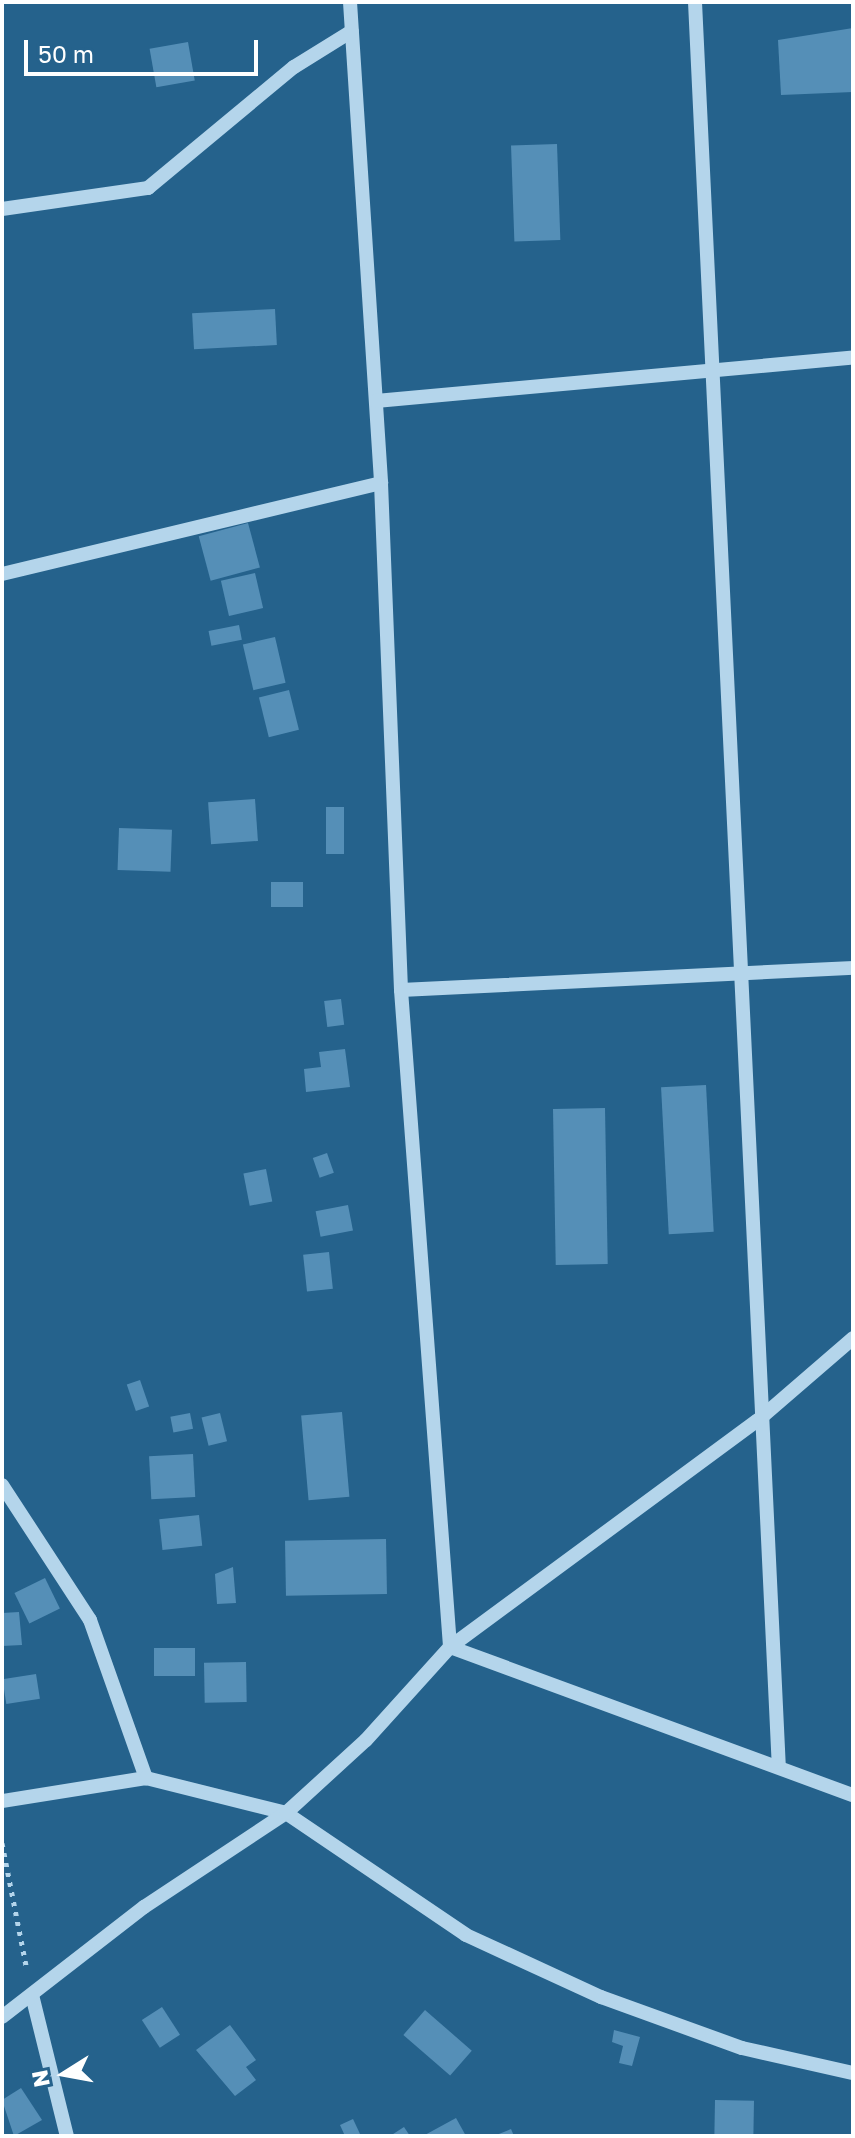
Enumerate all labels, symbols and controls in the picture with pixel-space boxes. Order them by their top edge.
scale bar [28,24,262,74]
text: 50 m [38,39,94,68]
north arrow [24,2034,104,2114]
text: N [25,2068,55,2089]

